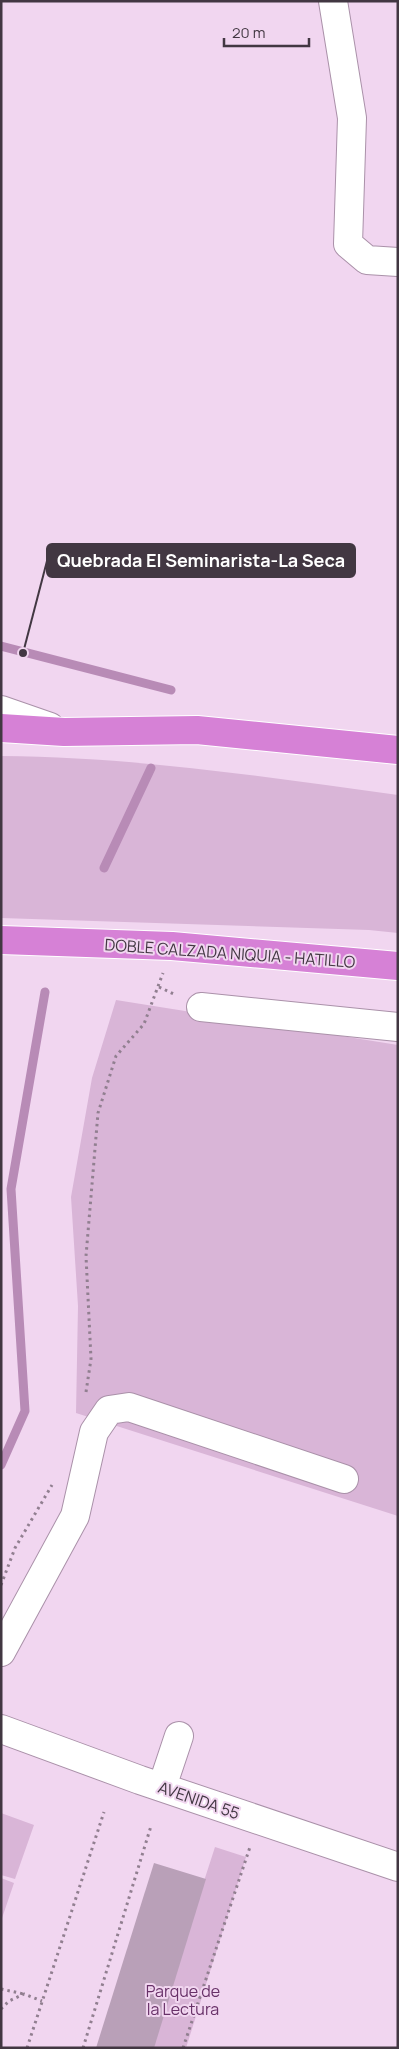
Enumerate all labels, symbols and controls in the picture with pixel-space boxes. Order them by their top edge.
scale bar [224,15,309,47]
text: 20 m [232,22,265,43]
callout: Quebrada El Seminarista-La Seca [47,544,355,577]
text: Quebrada El Seminarista-La Seca [57,548,345,572]
street label: DOBLE CALZADA NIQUIA - HATILLO [104,933,357,973]
street label: AVENIDA 55 [155,1776,243,1824]
park label: Parque de la Lectura [146,1980,220,2020]

